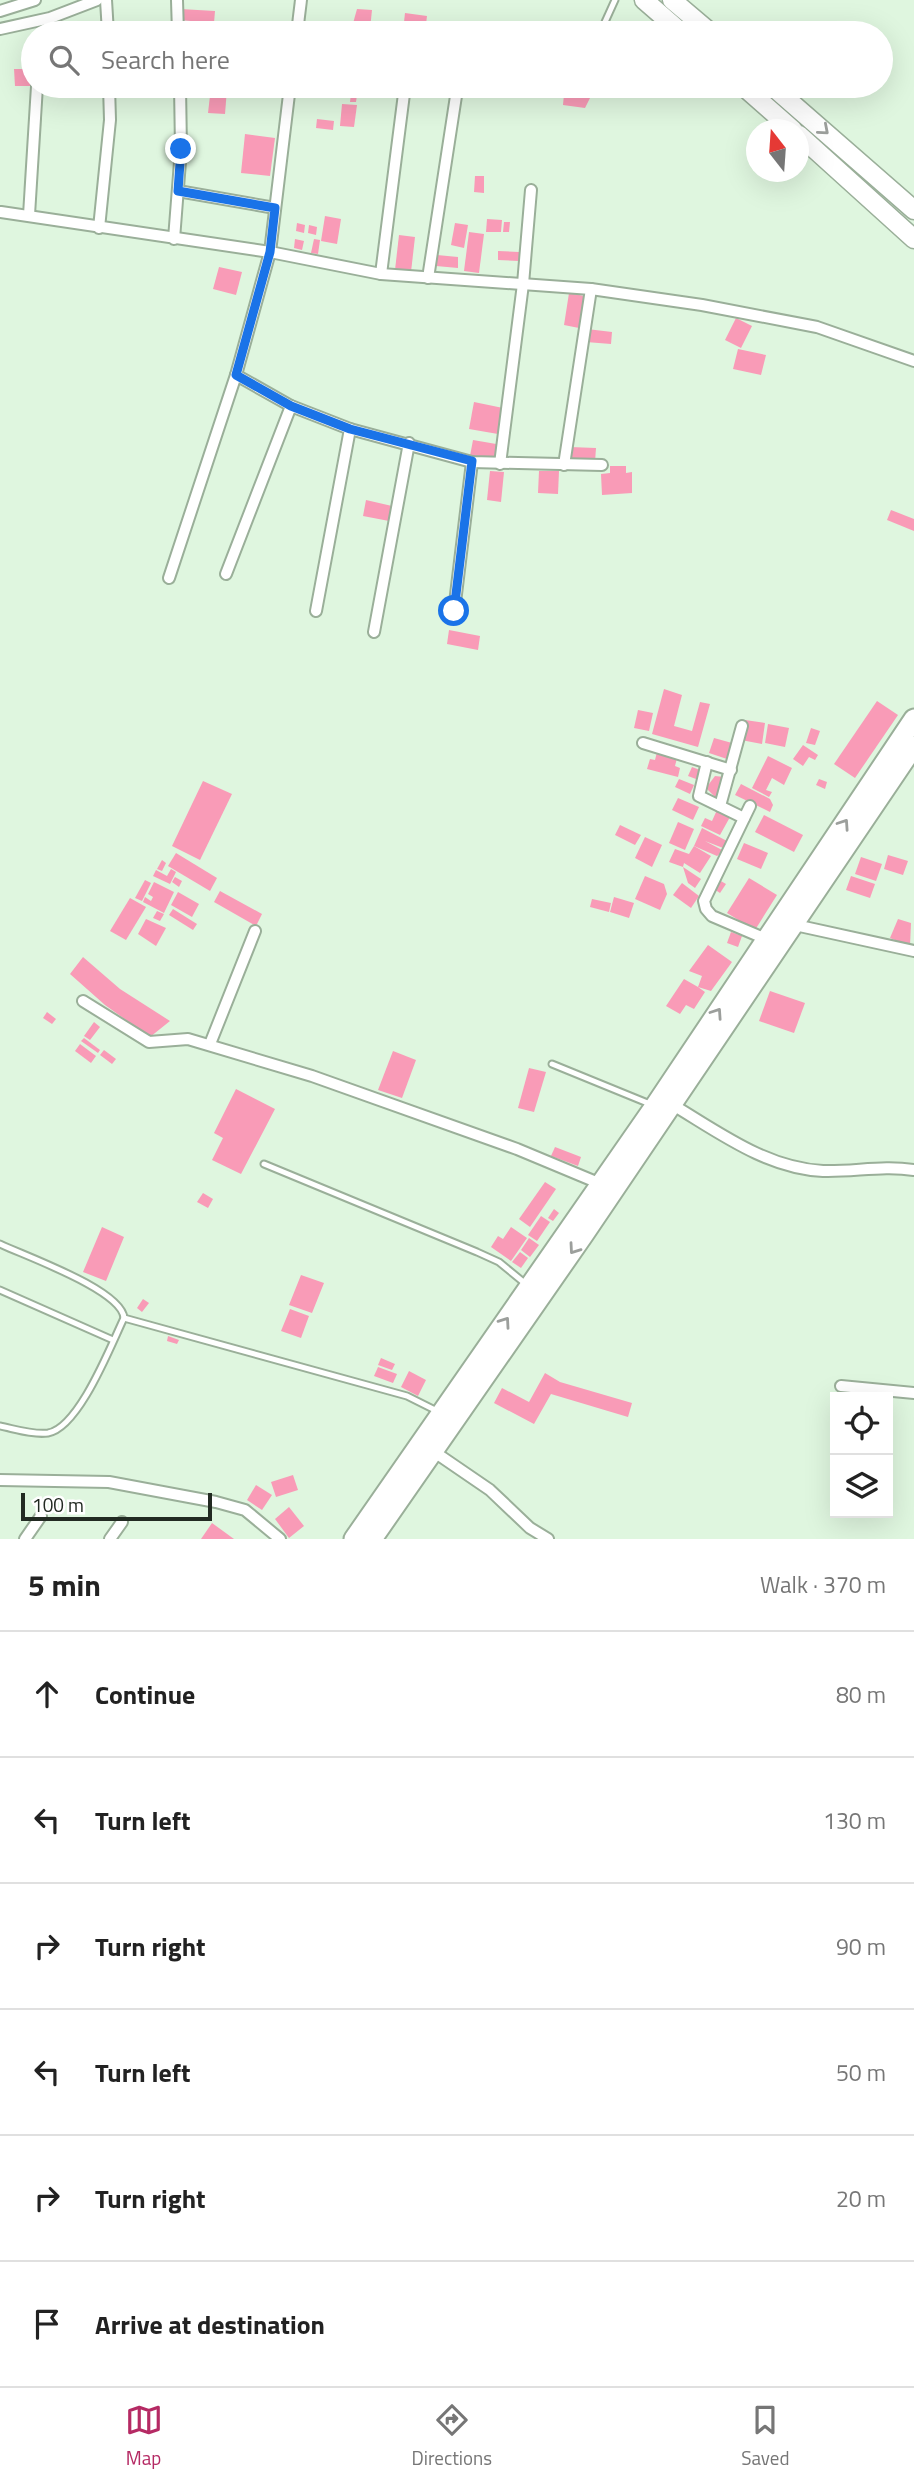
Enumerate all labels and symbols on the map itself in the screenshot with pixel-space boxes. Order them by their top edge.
north arrow [746,119,809,182]
one-way arrow [815,122,828,134]
route end [165,133,196,164]
route start [438,595,469,626]
one-way arrow [835,819,848,832]
one-way arrow [709,1008,721,1021]
one-way arrow [570,1241,582,1254]
one-way arrow [497,1317,509,1330]
scale bar [21,1490,212,1522]

